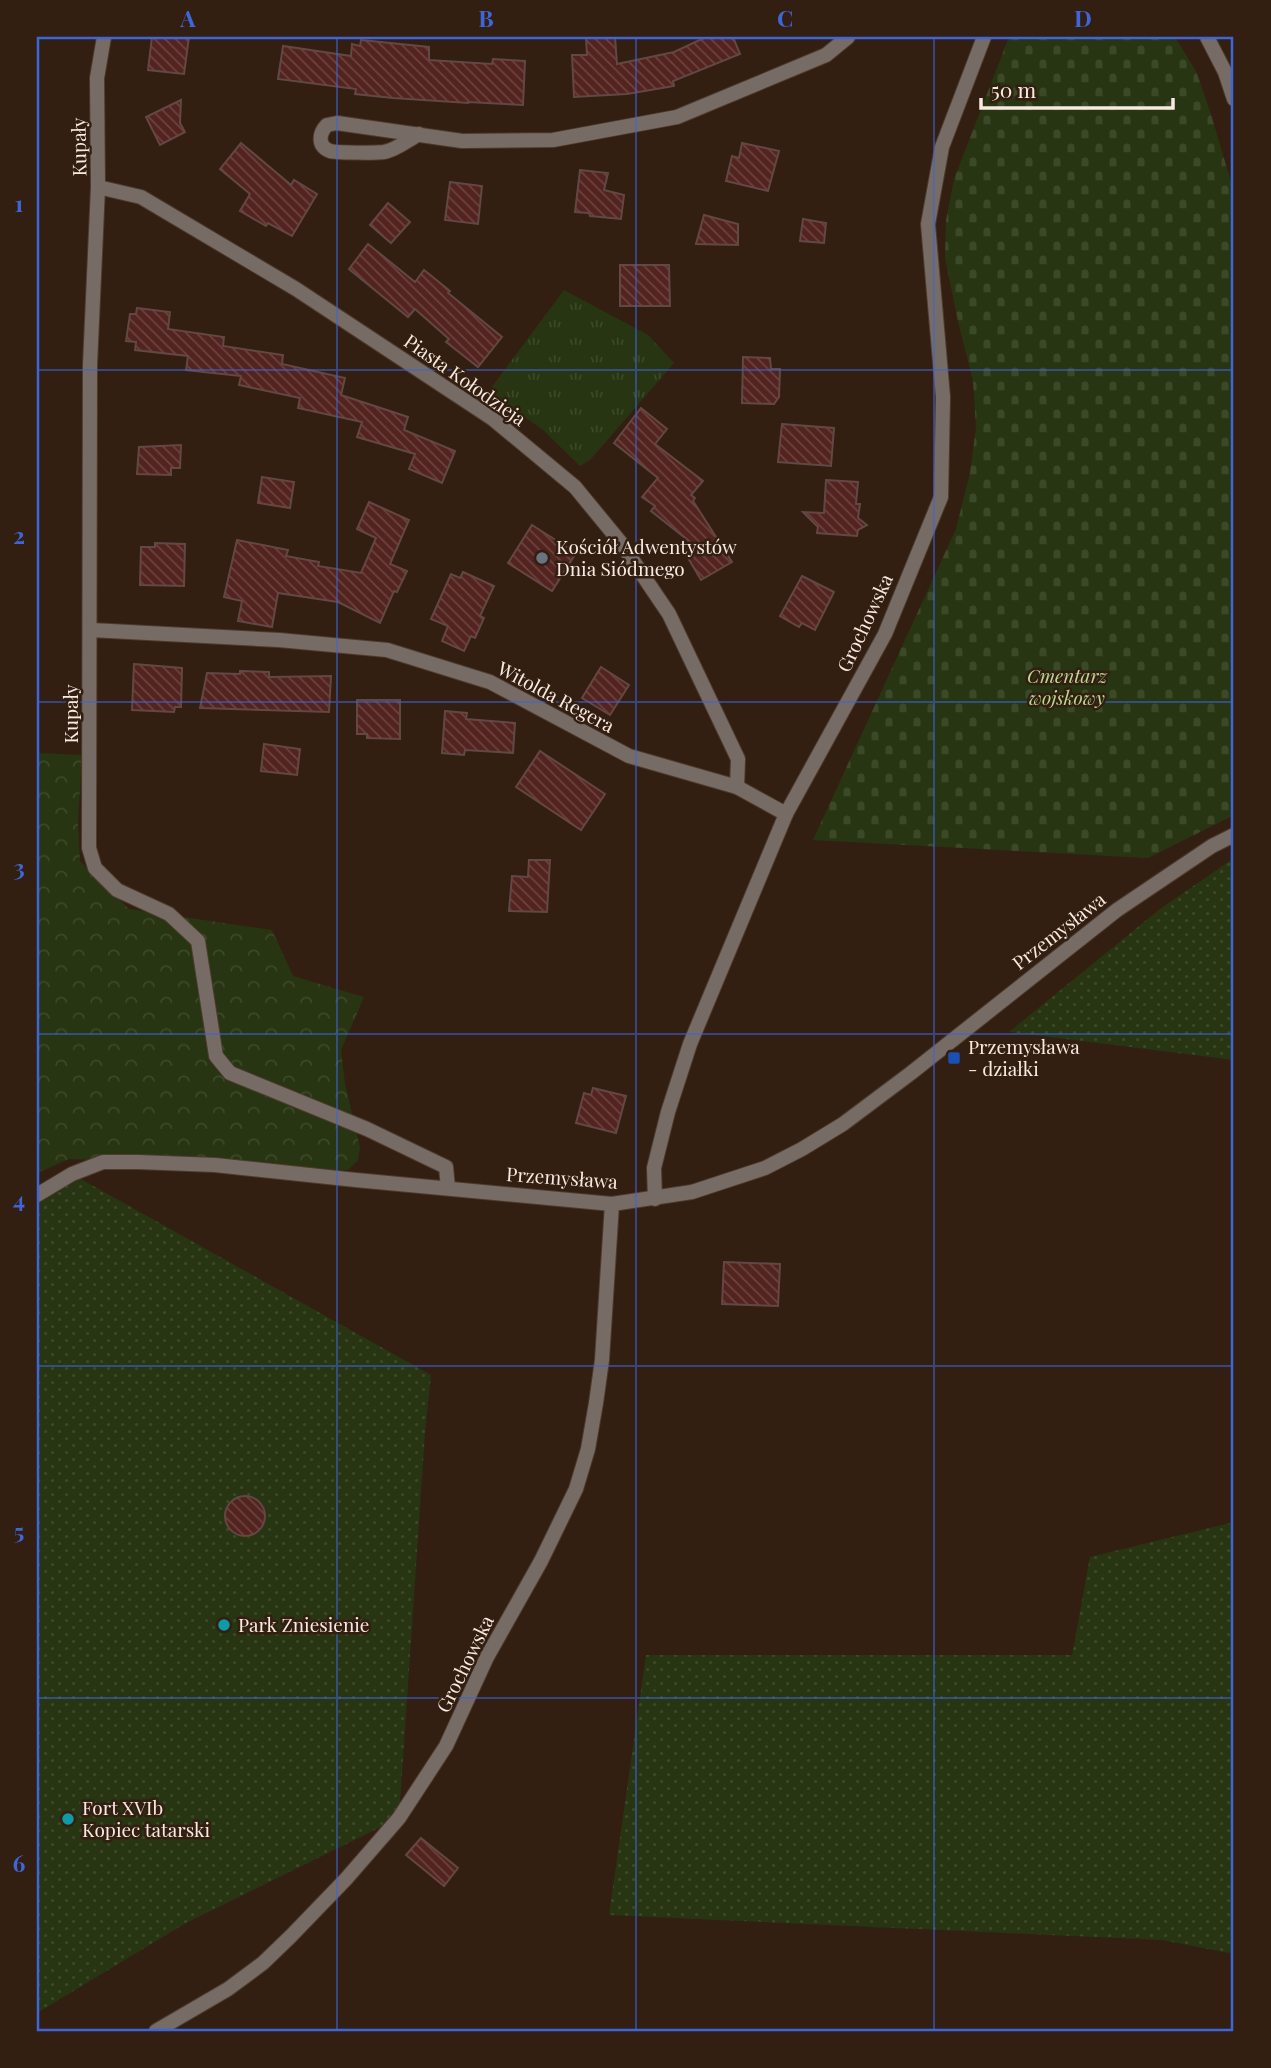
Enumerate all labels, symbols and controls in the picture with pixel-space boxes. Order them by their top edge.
text: A [179,2,196,33]
text: B [478,2,494,33]
text: C [777,2,793,33]
text: D [1074,2,1092,33]
scale bar [981,66,1173,110]
text: 50 m [991,75,1037,103]
street label: Kupały [64,117,92,177]
text: 1 [15,187,24,218]
street label: Piasta Kołodzieja [399,327,532,431]
text: 2 [13,519,25,550]
place label: Kościół Adwentystów Dnia Siódmego [556,533,737,581]
marker: Kościół Adwentystów Dnia Siódmego [534,550,550,566]
street label: Grochowska [830,569,898,676]
street label: Witolda Regera [493,654,620,738]
park label: Cmentarz wojskowy [1027,662,1109,710]
street label: Kupały [57,684,83,744]
text: 3 [13,851,25,882]
street label: Przemysława [1006,885,1111,975]
place label: Przemysława - działki [968,1033,1080,1081]
marker: Przemysława - działki [946,1050,962,1066]
street label: Przemysława [505,1160,619,1194]
text: 4 [13,1183,25,1214]
text: 5 [14,1515,24,1546]
street label: Grochowska [429,1610,499,1717]
place label: Park Zniesienie [238,1611,369,1637]
marker: Park Zniesienie [216,1617,232,1633]
place label: Fort XVIb Kopiec tatarski [82,1794,211,1842]
marker: Fort XVIb Kopiec tatarski [60,1811,76,1827]
text: 6 [13,1847,26,1878]

